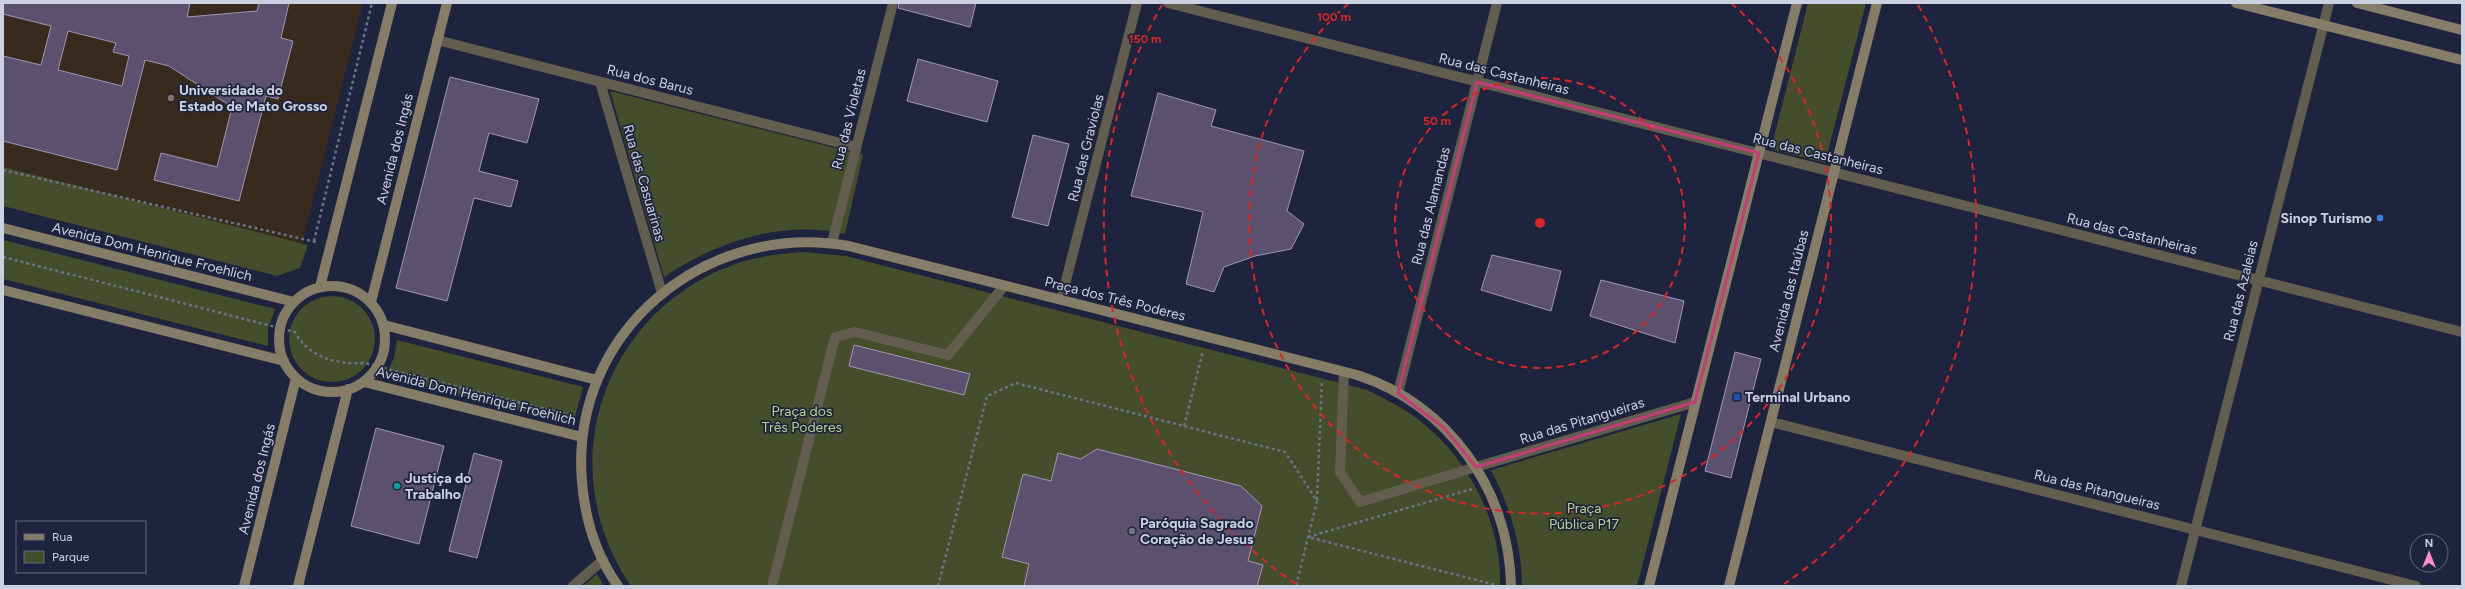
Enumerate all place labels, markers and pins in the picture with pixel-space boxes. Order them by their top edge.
place label: Universidade do Estado de Mato Grosso [179,82,327,115]
marker: Universidade do Estado de Mato Grosso [166,93,176,103]
place label: Sinop Turismo [2281,210,2372,227]
marker: Sinop Turismo [2375,213,2385,223]
centre of rings [1533,216,1547,230]
place label: Terminal Urbano [1745,389,1850,406]
marker: Terminal Urbano [1732,392,1742,402]
place label: Justiça do Trabalho [405,470,471,503]
marker: Justiça do Trabalho [392,481,402,491]
place label: Paróquia Sagrado Coração de Jesus [1140,515,1254,548]
marker: Paróquia Sagrado Coração de Jesus [1127,526,1137,536]

